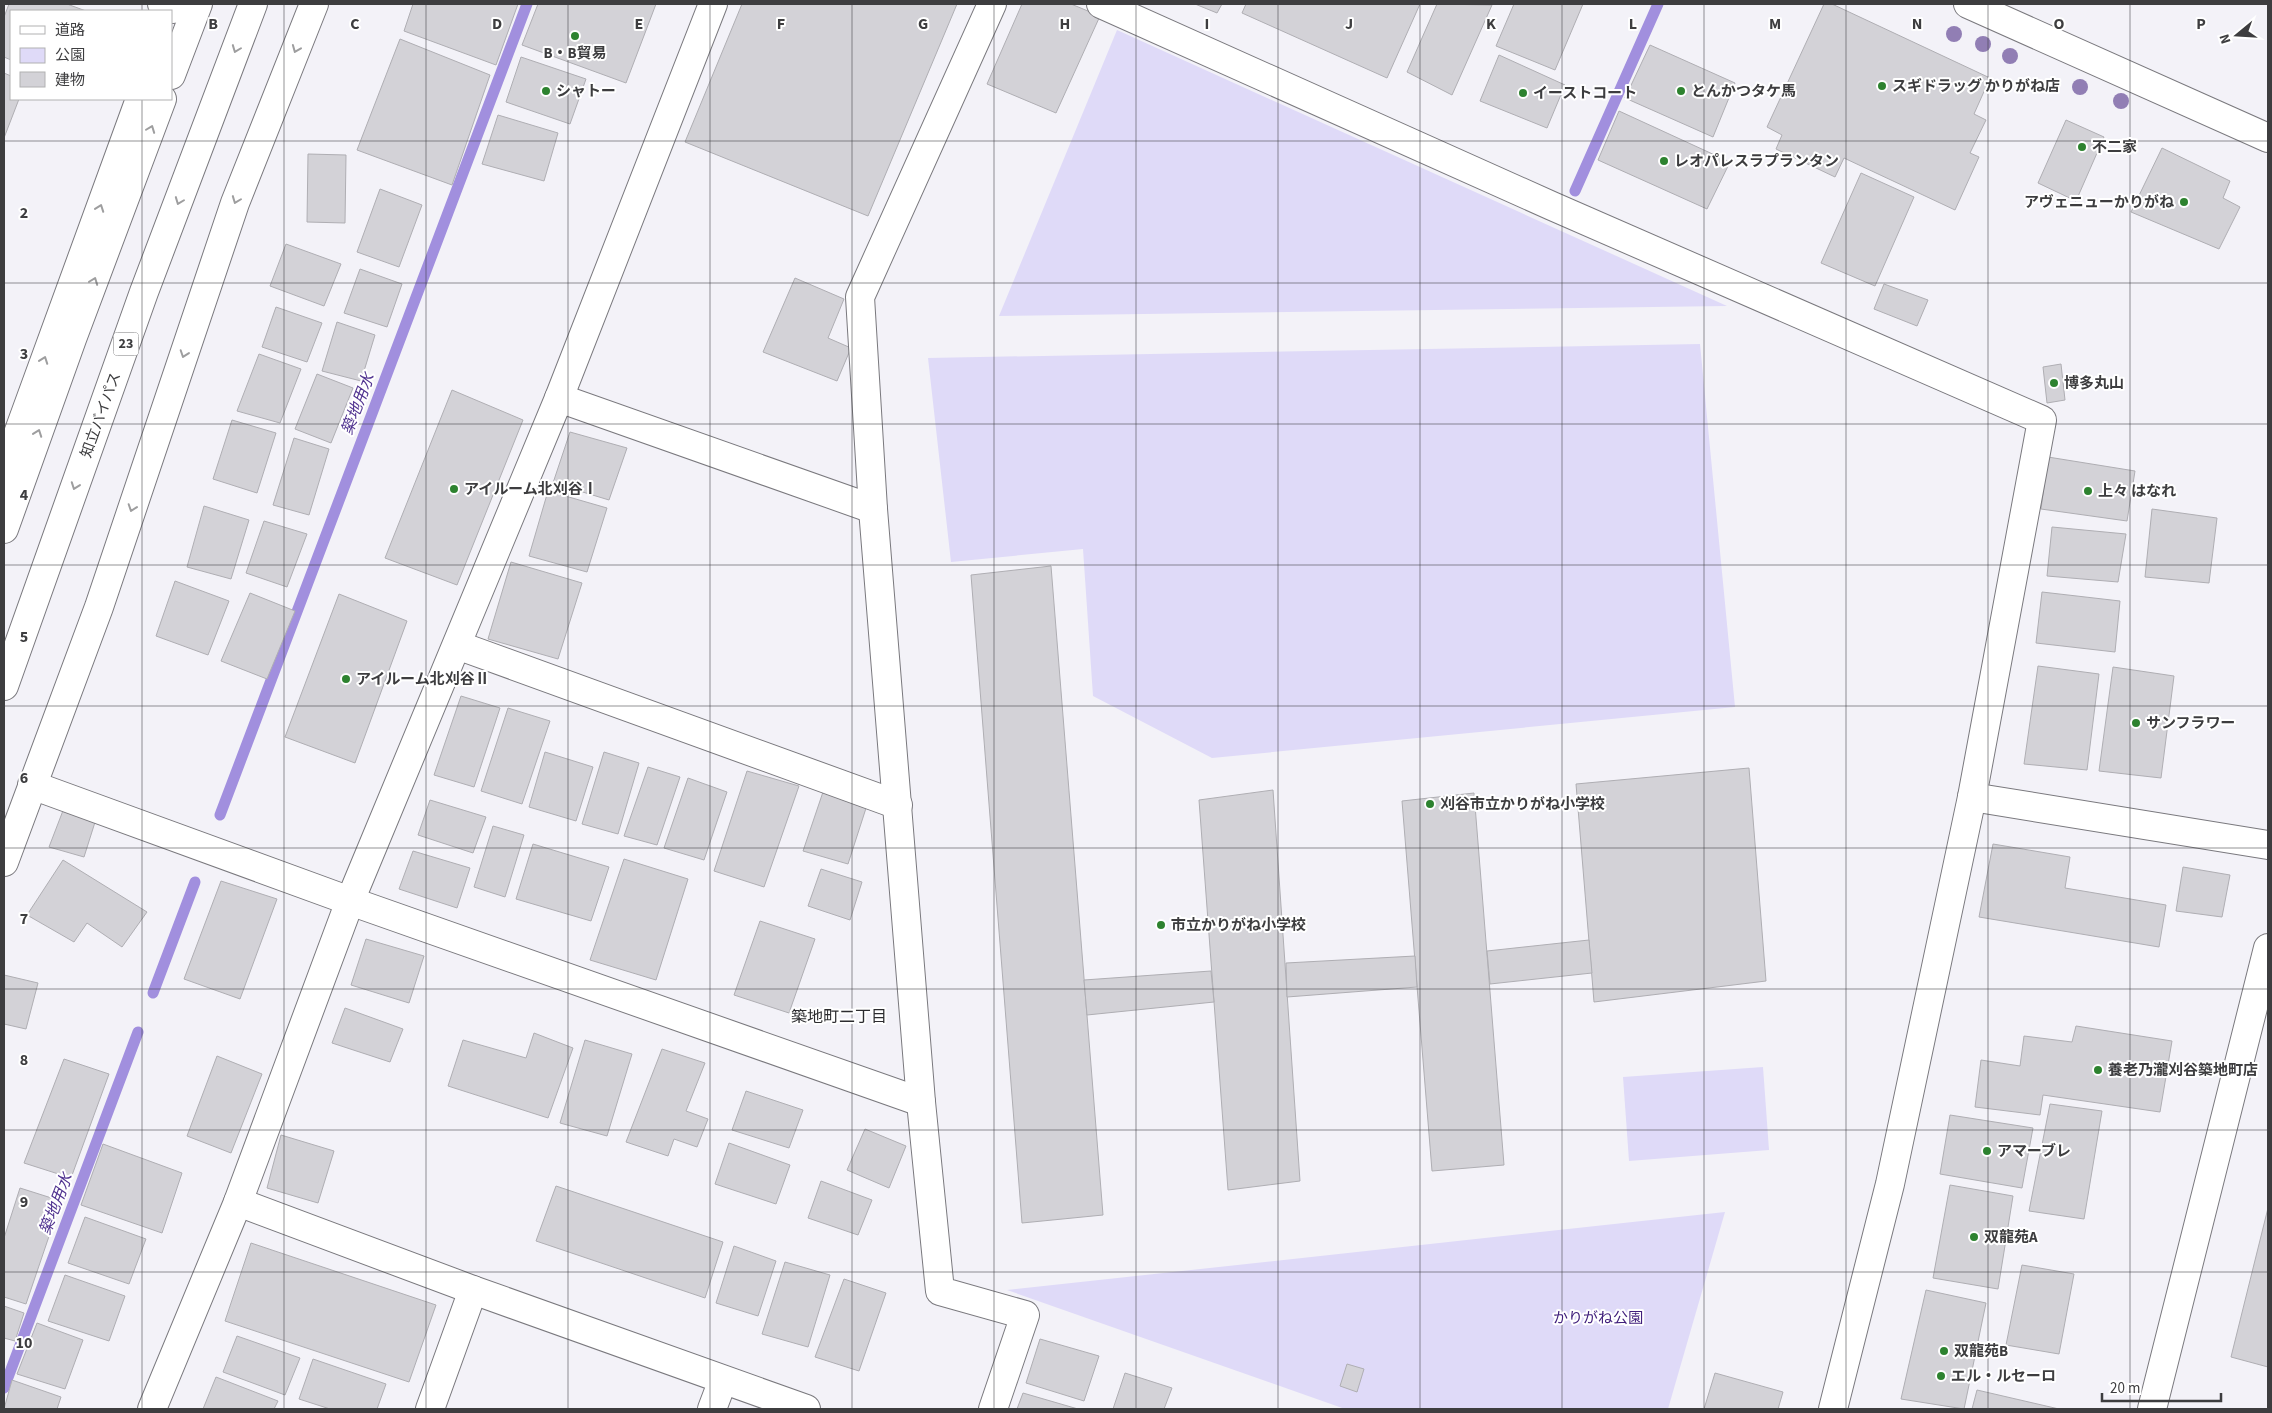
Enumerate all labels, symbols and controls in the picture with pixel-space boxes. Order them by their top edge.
legend [10,10,172,100]
north arrow [2212,10,2262,60]
text: B [208,13,218,35]
text: C [350,13,360,35]
text: D [492,13,502,35]
text: E [635,13,643,35]
text: F [777,13,785,35]
text: G [918,13,928,35]
text: H [1060,13,1070,35]
text: I [1205,13,1209,35]
text: J [1345,13,1353,35]
text: K [1486,13,1496,35]
text: L [1629,13,1637,35]
text: M [1769,13,1781,35]
text: N [1912,13,1922,35]
text: O [2054,13,2065,35]
text: P [2196,13,2206,35]
text: 道路 [55,20,85,41]
marker: B・B貿易 [569,30,581,42]
text: N [2215,31,2237,46]
place label: B・B貿易 [543,43,607,64]
one-way arrow [292,44,303,53]
text: 公園 [55,45,85,66]
one-way arrow [232,45,242,53]
text: 建物 [55,70,85,91]
place label: スギドラッグ かりがね店 [1892,76,2060,97]
marker: スギドラッグ かりがね店 [1876,80,1888,92]
place label: シャトー [556,81,616,102]
place label: とんかつタケ馬 [1691,81,1796,102]
place label: イーストコート [1533,83,1637,104]
marker: シャトー [540,85,552,97]
marker: とんかつタケ馬 [1675,85,1687,97]
marker: イーストコート [1517,87,1529,99]
one-way arrow [145,125,155,134]
place label: 不二家 [2092,137,2137,158]
marker: 不二家 [2076,141,2088,153]
place label: レオパレスラプランタン [1674,151,1839,172]
marker: レオパレスラプランタン [1658,155,1670,167]
place label: アヴェニューかりがね [2024,192,2174,213]
one-way arrow [232,195,242,204]
marker: アヴェニューかりがね [2178,196,2190,208]
one-way arrow [175,197,185,205]
text: 2 [20,202,28,224]
one-way arrow [94,204,104,213]
one-way arrow [87,277,98,286]
road number: 23 [114,332,138,356]
text: 3 [20,343,28,365]
one-way arrow [180,349,190,358]
one-way arrow [38,357,48,365]
water label: 築地用水 [336,368,380,438]
street label: 知立バイパス [76,369,126,461]
place label: 博多丸山 [2064,373,2124,394]
marker: 博多丸山 [2048,377,2060,389]
one-way arrow [32,430,42,438]
place label: アイルーム北刈谷Ⅰ [464,479,598,500]
one-way arrow [71,481,81,489]
place label: 上々 はなれ [2098,481,2176,502]
marker: アイルーム北刈谷Ⅰ [448,483,460,495]
text: 4 [20,484,29,506]
marker: 上々 はなれ [2082,485,2094,497]
one-way arrow [128,503,138,512]
text: 5 [20,626,28,648]
place label: アイルーム北刈谷Ⅱ [356,669,490,690]
marker: アイルーム北刈谷Ⅱ [340,673,352,685]
place label: サンフラワー [2146,713,2236,734]
marker: サンフラワー [2130,717,2142,729]
text: 6 [20,767,28,789]
place label: 刈谷市立かりがね小学校 [1440,794,1605,815]
marker: 刈谷市立かりがね小学校 [1424,798,1436,810]
text: 7 [20,908,28,930]
place label: 市立かりがね小学校 [1171,915,1306,936]
marker: 市立かりがね小学校 [1155,919,1167,931]
district label: 築地町二丁目 [791,1006,887,1028]
text: 8 [20,1049,28,1071]
place label: 養老乃瀧刈谷築地町店 [2108,1060,2258,1081]
marker: 養老乃瀧刈谷築地町店 [2092,1064,2104,1076]
place label: アマーブレ [1997,1141,2071,1162]
marker: アマーブレ [1981,1145,1993,1157]
water label: 築地用水 [34,1168,78,1238]
text: 9 [20,1191,28,1213]
place label: 双龍苑A [1984,1227,2038,1248]
marker: 双龍苑A [1968,1231,1980,1243]
park label: かりがね公園 [1553,1308,1643,1329]
text: 10 [16,1332,32,1354]
place label: 双龍苑B [1954,1341,2008,1362]
marker: 双龍苑B [1938,1345,1950,1357]
place label: エル・ルセーロ [1951,1366,2056,1387]
marker: エル・ルセーロ [1935,1370,1947,1382]
scale bar [2102,1370,2221,1402]
text: 20 m [2110,1378,2140,1399]

